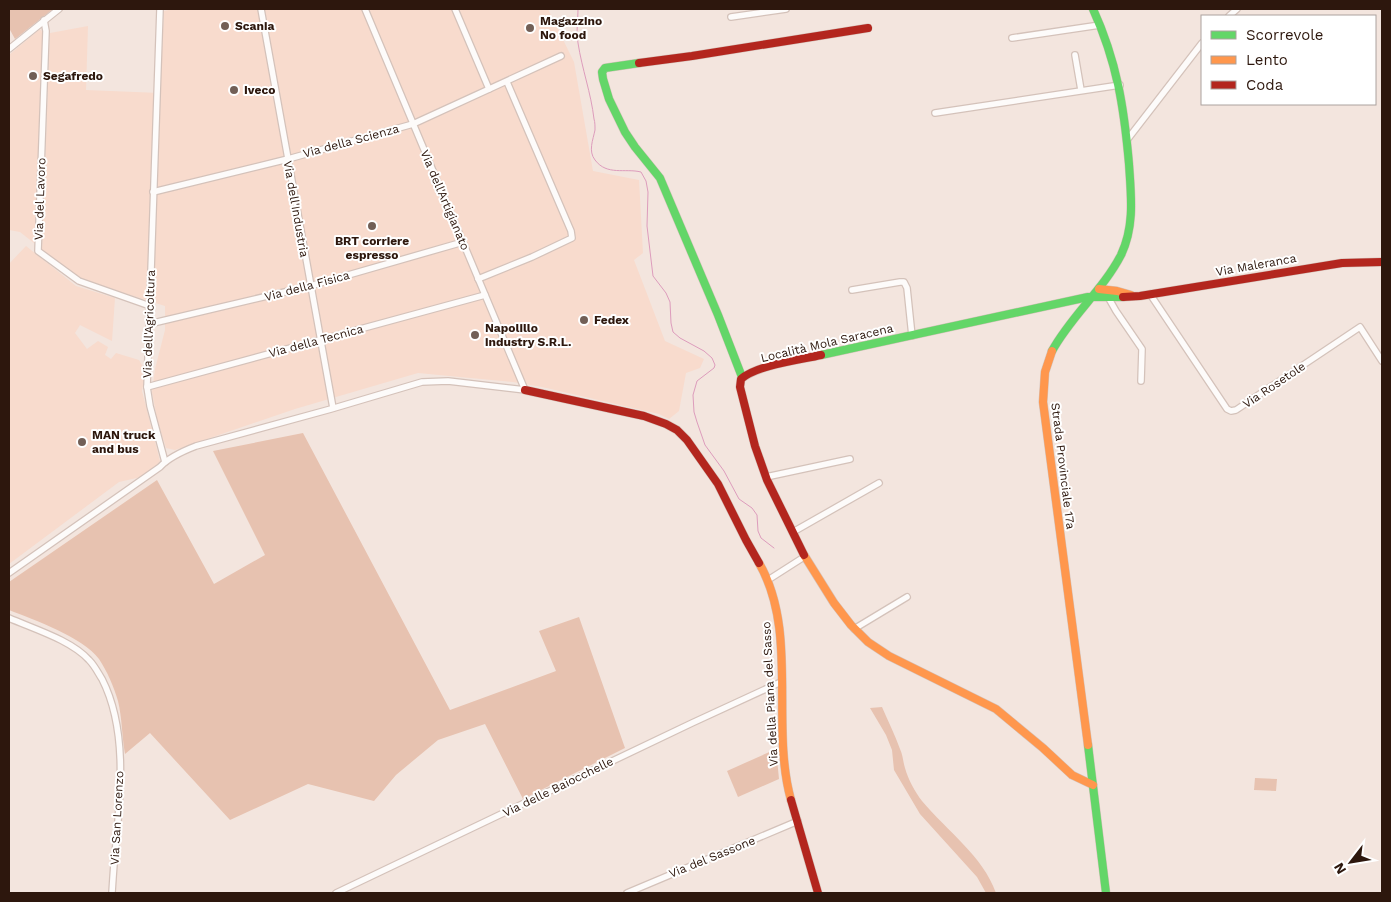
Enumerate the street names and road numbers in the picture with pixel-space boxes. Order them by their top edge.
street label: Via della Scienza [301,121,401,161]
street label: Via dell'Artigianato [417,148,473,252]
street label: Via del Lavoro [32,158,48,240]
street label: Via dell'Industria [281,160,311,259]
street label: Via Maleranca [1215,251,1298,279]
street label: Via della Fisica [263,268,351,304]
street label: Via dell'Agricoltura [140,269,158,378]
street label: Località Mola Saracena [759,321,895,365]
street label: Via della Tecnica [267,322,365,360]
street label: Via Rosetole [1240,359,1308,411]
street label: Strada Provinciale 17a [1048,402,1078,530]
street label: Via della Piana del Sasso [759,621,781,767]
street label: Via delle Baiocchelle [500,754,616,820]
street label: Via San Lorenzo [108,771,126,865]
street label: Via del Sassone [667,833,757,881]

